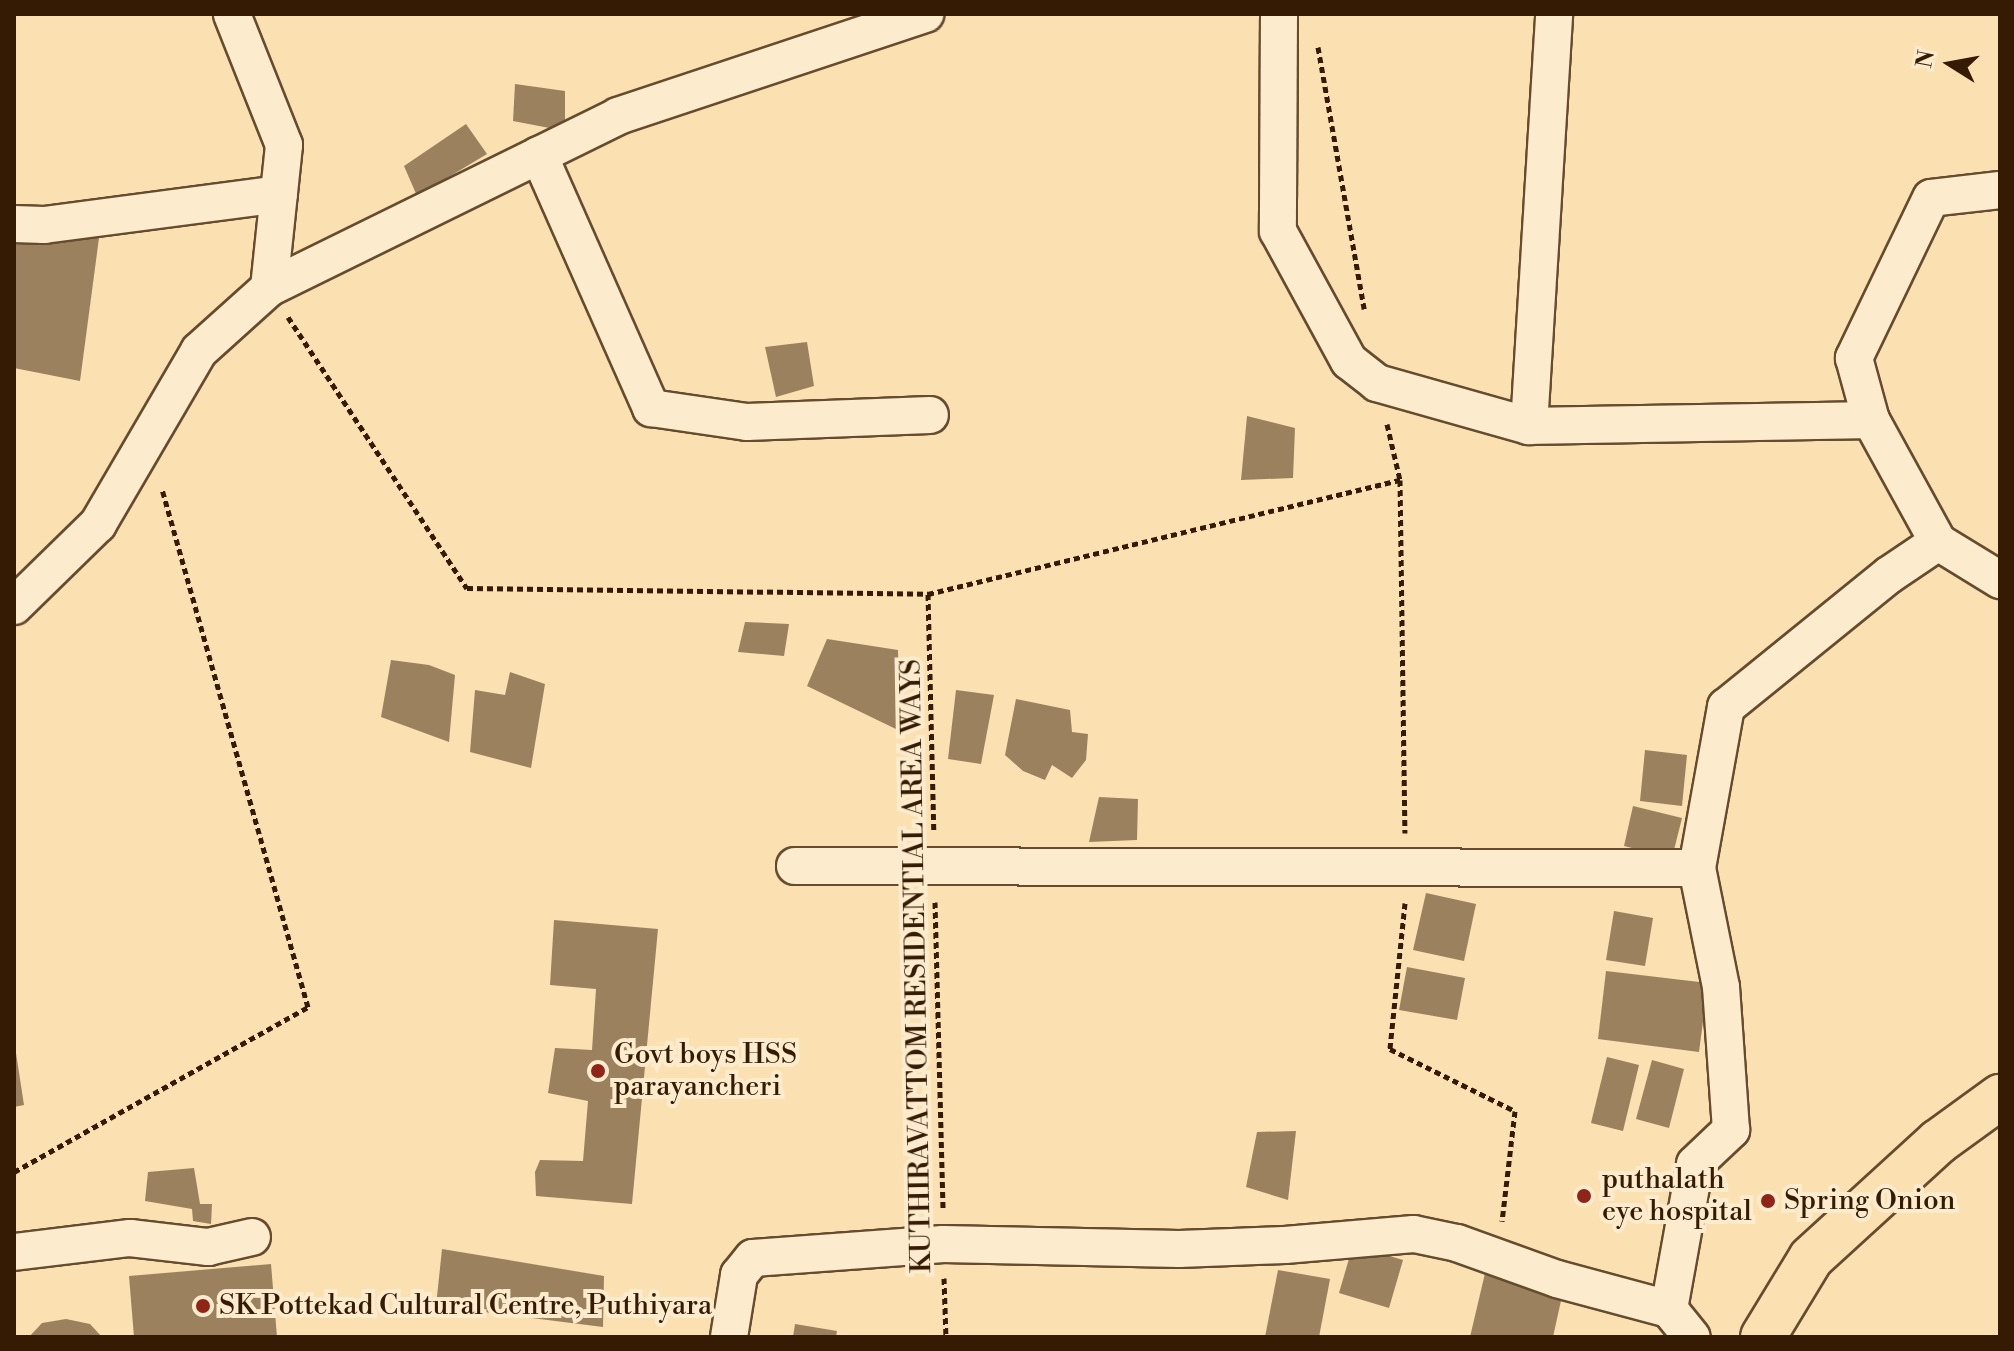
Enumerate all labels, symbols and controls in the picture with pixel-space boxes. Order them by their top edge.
north arrow [1910,24,1990,104]
text: N [1911,48,1941,70]
street label: KUTHIRAVATTOM RESIDENTIAL AREA WAYS [895,659,939,1273]
place label: Govt boys HSS parayancheri [614,1038,797,1104]
marker: Govt boys HSS parayancheri [589,1062,607,1080]
place label: puthalath eye hospital [1602,1163,1752,1229]
place label: Spring Onion [1784,1184,1955,1218]
marker: puthalath eye hospital [1573,1185,1595,1207]
marker: Spring Onion [1759,1192,1777,1210]
place label: SK Pottekad Cultural Centre, Puthiyara [219,1289,712,1323]
marker: SK Pottekad Cultural Centre, Puthiyara [194,1297,212,1315]

